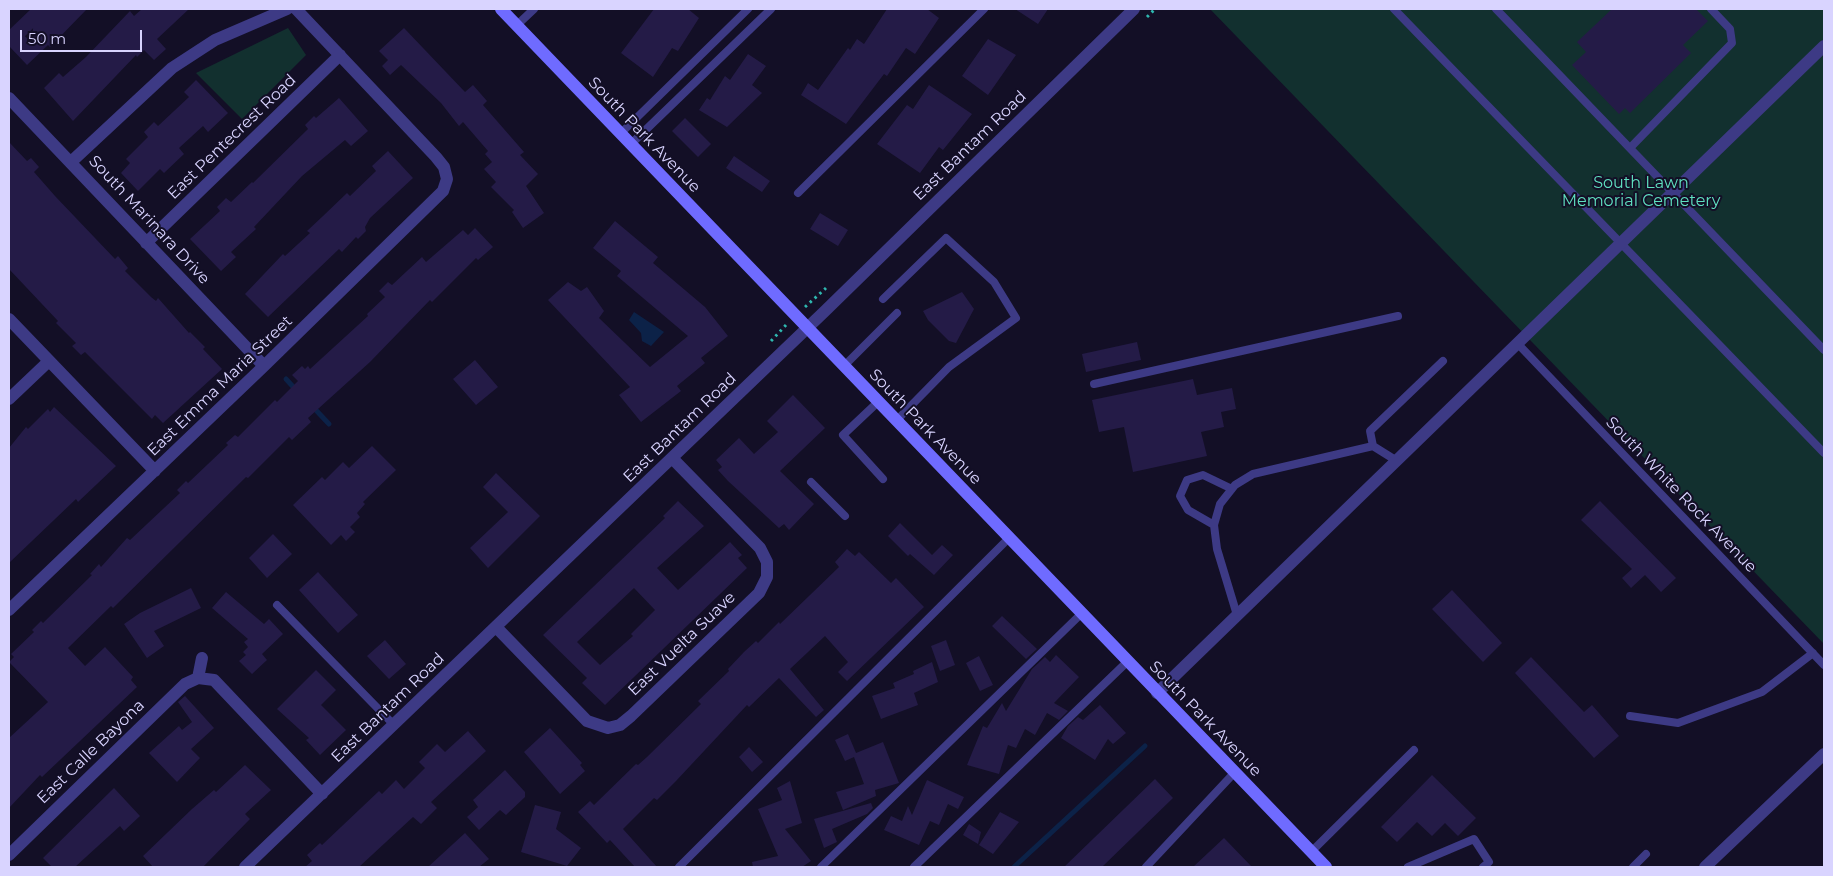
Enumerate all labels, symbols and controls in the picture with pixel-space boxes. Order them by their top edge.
scale bar [22,20,145,52]
text: 50 m [28,29,66,48]
street label: East Pentecrest Road [164,71,300,203]
street label: South Park Avenue [584,73,704,197]
street label: East Bantam Road [910,87,1030,205]
street label: South Marinara Drive [84,152,214,288]
park label: South Lawn Memorial Cemetery [1562,173,1720,211]
street label: East Emma Maria Street [144,312,296,460]
street label: South Park Avenue [865,365,985,489]
street label: East Bantam Road [620,369,740,487]
street label: South White Rock Avenue [1601,413,1761,577]
street label: East Vuelta Suave [624,588,740,700]
street label: East Bantam Road [328,649,448,767]
street label: South Park Avenue [1145,657,1265,781]
street label: East Calle Bayona [33,696,149,808]

